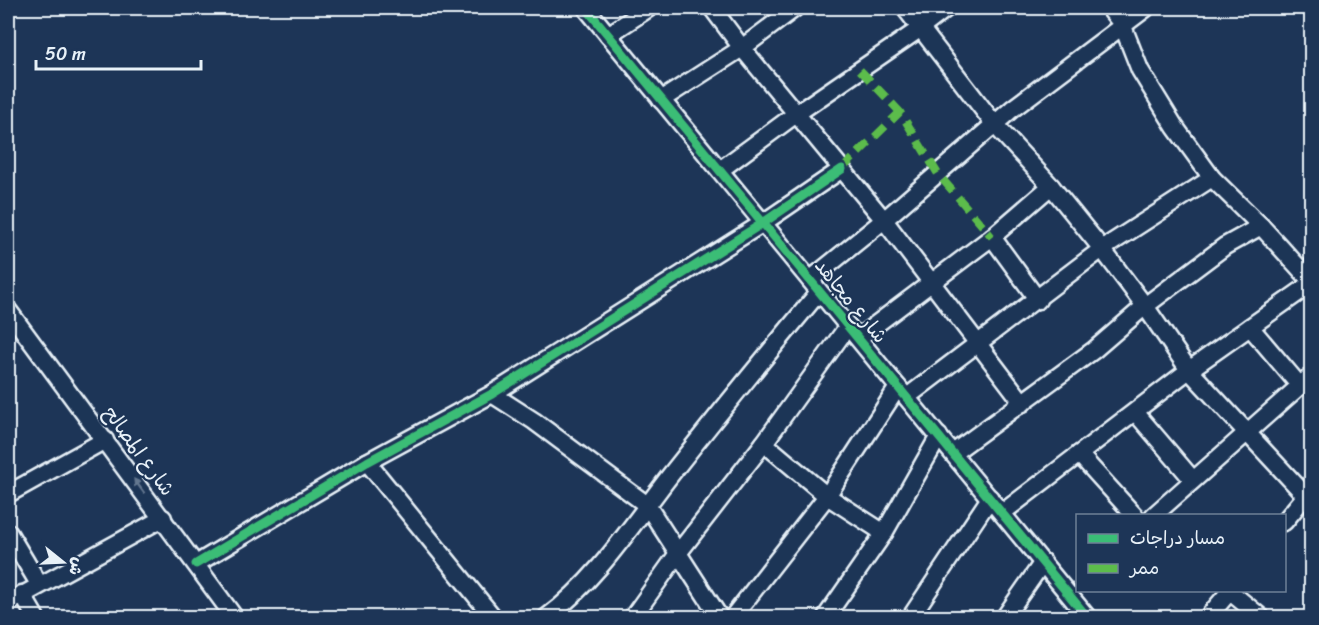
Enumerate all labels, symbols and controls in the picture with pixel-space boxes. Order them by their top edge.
scale bar [36,33,201,71]
text: 50 m [45,38,86,70]
street label: شارع مجاهد [805,250,897,352]
street label: شارع المصالح [94,398,184,504]
one-way arrow [133,478,145,494]
legend [1076,514,1286,592]
text: مسار دراجات [1130,522,1225,554]
north arrow [33,532,93,592]
text: ممر [1128,552,1159,584]
text: ش [60,554,93,579]

